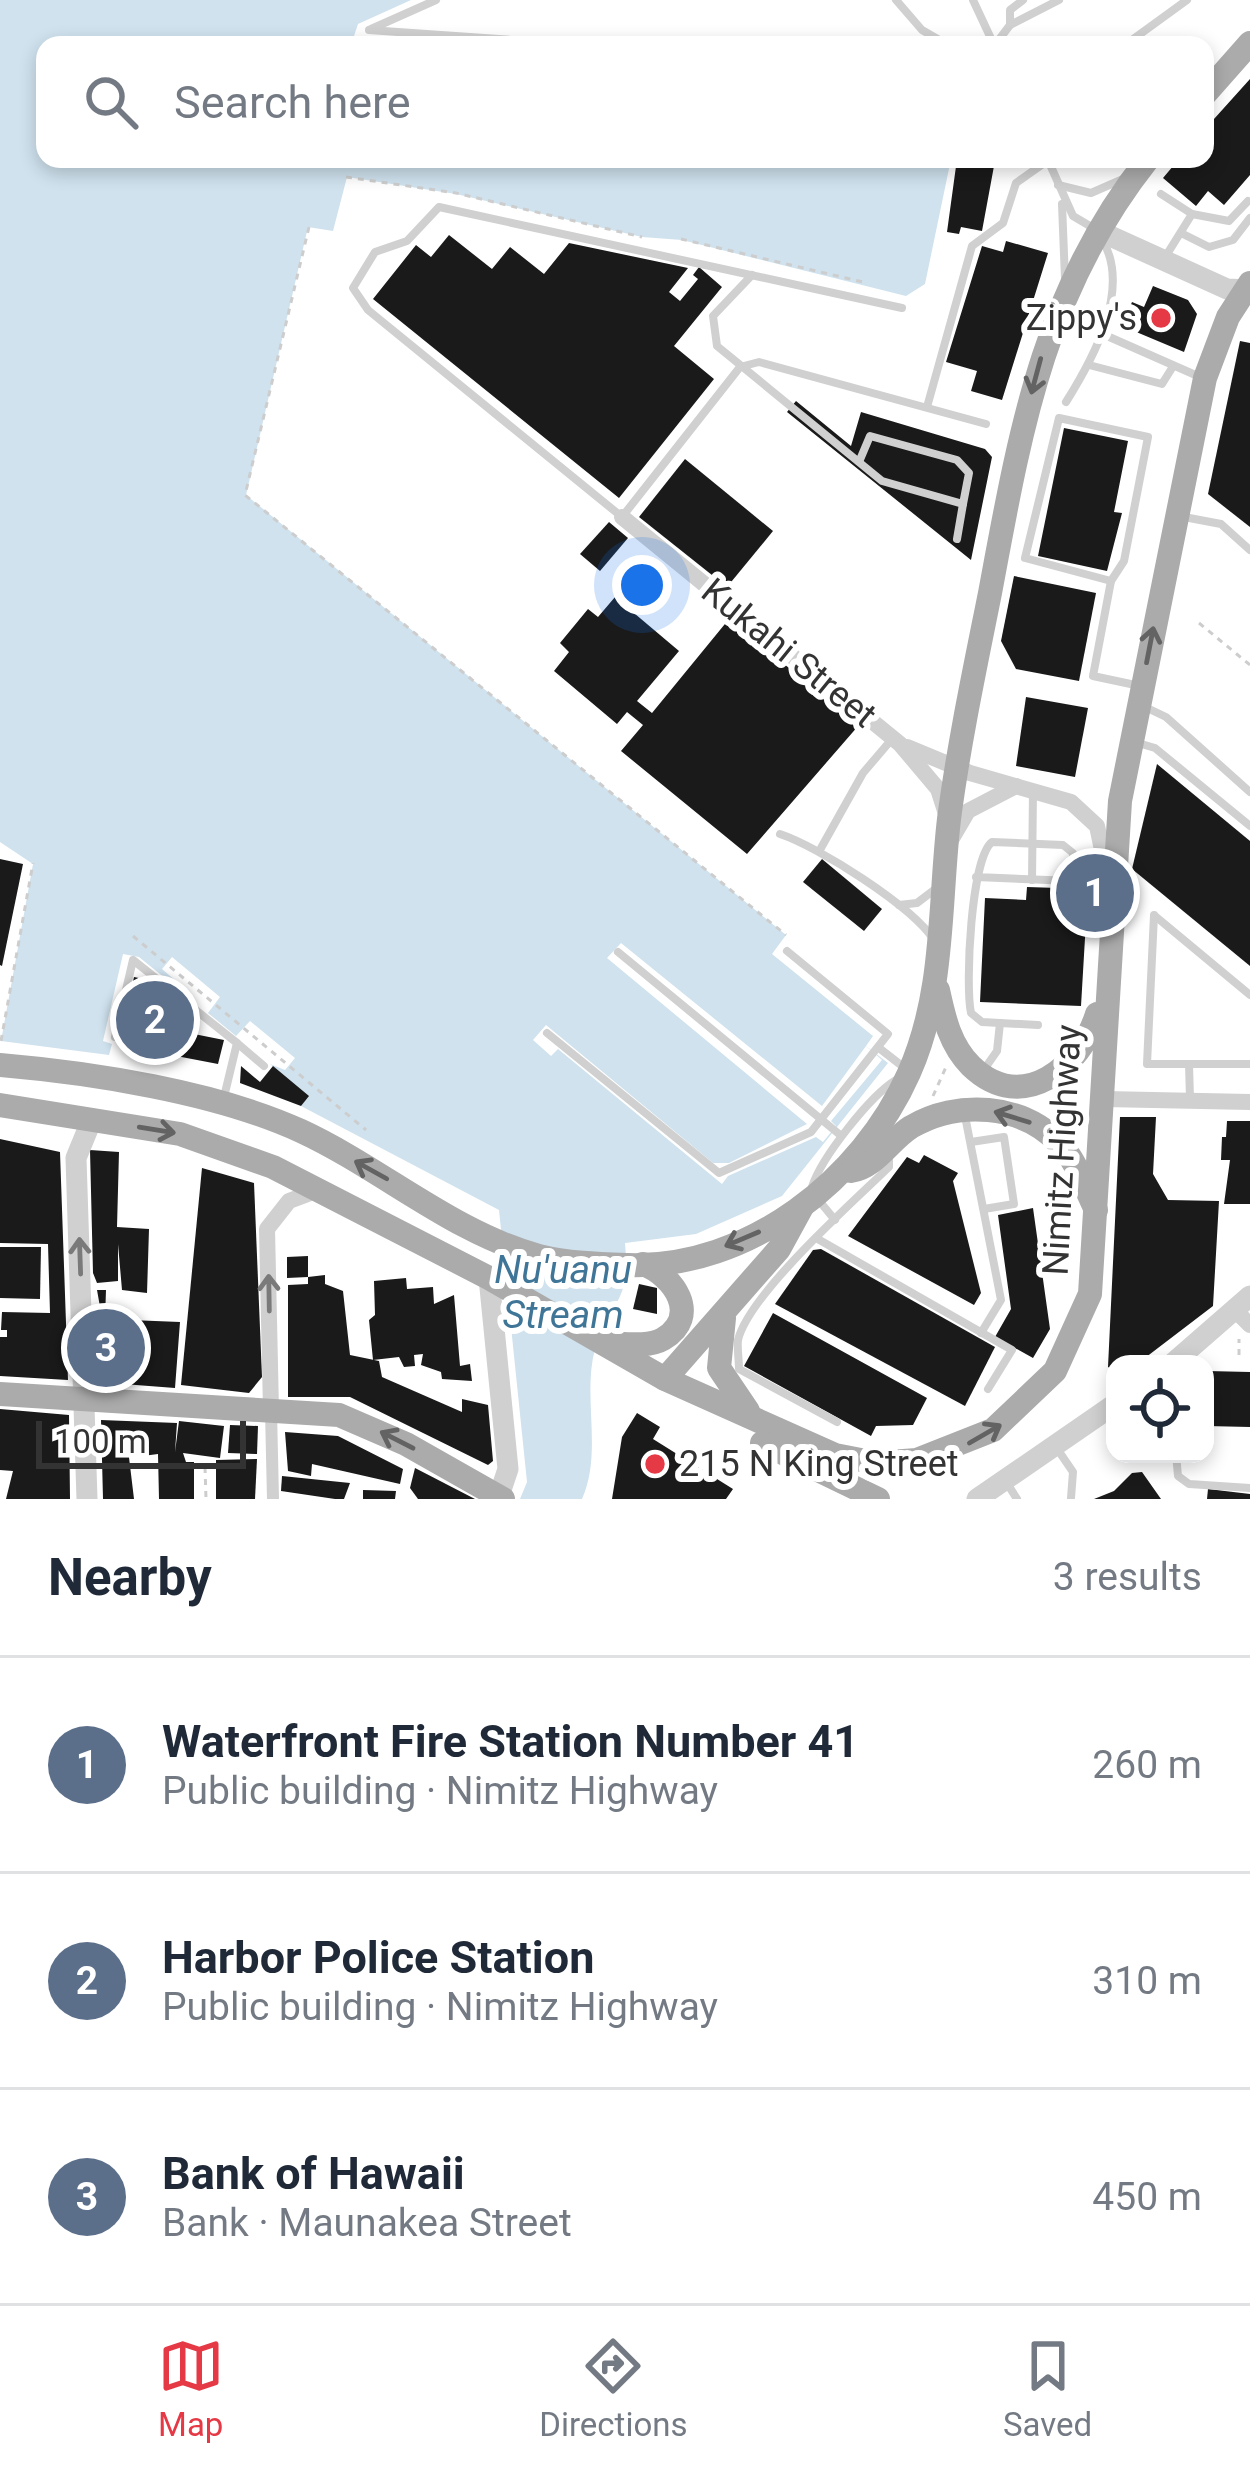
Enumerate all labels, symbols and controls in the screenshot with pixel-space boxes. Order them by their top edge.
search box [36,36,1214,168]
icon: search [78,69,144,135]
text: Search here [174,76,411,129]
place label: Zippy's [1026,297,1137,339]
marker: Zippy's [1148,305,1174,331]
one-way arrow [1024,356,1046,394]
your location [612,555,672,615]
street label: Kukahi Street [693,570,885,736]
one-way arrow [1140,627,1162,666]
pin: 1 [1056,848,1134,938]
pin: 2 [116,975,194,1065]
street label: Nimitz Highway [1034,1023,1090,1277]
one-way arrow [994,1105,1032,1127]
one-way arrow [137,1119,176,1142]
one-way arrow [354,1158,389,1181]
one-way arrow [725,1230,762,1251]
one-way arrow [68,1237,91,1276]
water label: Nu'uanu Stream [494,1247,632,1338]
one-way arrow [257,1274,280,1313]
pin: 3 [67,1303,145,1393]
map controls [1106,1355,1214,1463]
button: locate [1106,1355,1214,1463]
scale bar [36,1415,246,1468]
one-way arrow [967,1421,1002,1445]
text: 100 m [54,1422,147,1461]
one-way arrow [380,1427,415,1450]
place label: 215 N King Street [679,1443,959,1485]
marker: 215 N King Street [642,1451,668,1477]
text: Nearby [48,1548,212,1607]
text: 3 results [1053,1554,1202,1600]
text: Waterfront Fire Station Number 41 [162,1715,859,1768]
text: 1 [76,1742,98,1788]
text: 260 m [1092,1742,1202,1788]
text: Public building · Nimitz Highway [162,1768,718,1814]
text: Harbor Police Station [162,1931,594,1984]
text: 2 [76,1958,98,2004]
text: 310 m [1092,1958,1202,2004]
text: Public building · Nimitz Highway [162,1984,718,2030]
text: Bank of Hawaii [162,2147,465,2200]
text: 3 [76,2174,98,2220]
text: 450 m [1092,2174,1202,2220]
text: Bank · Maunakea Street [162,2200,572,2246]
tab: Map [158,2333,224,2444]
tab: Directions [539,2333,688,2444]
tab: Saved [1003,2333,1092,2444]

